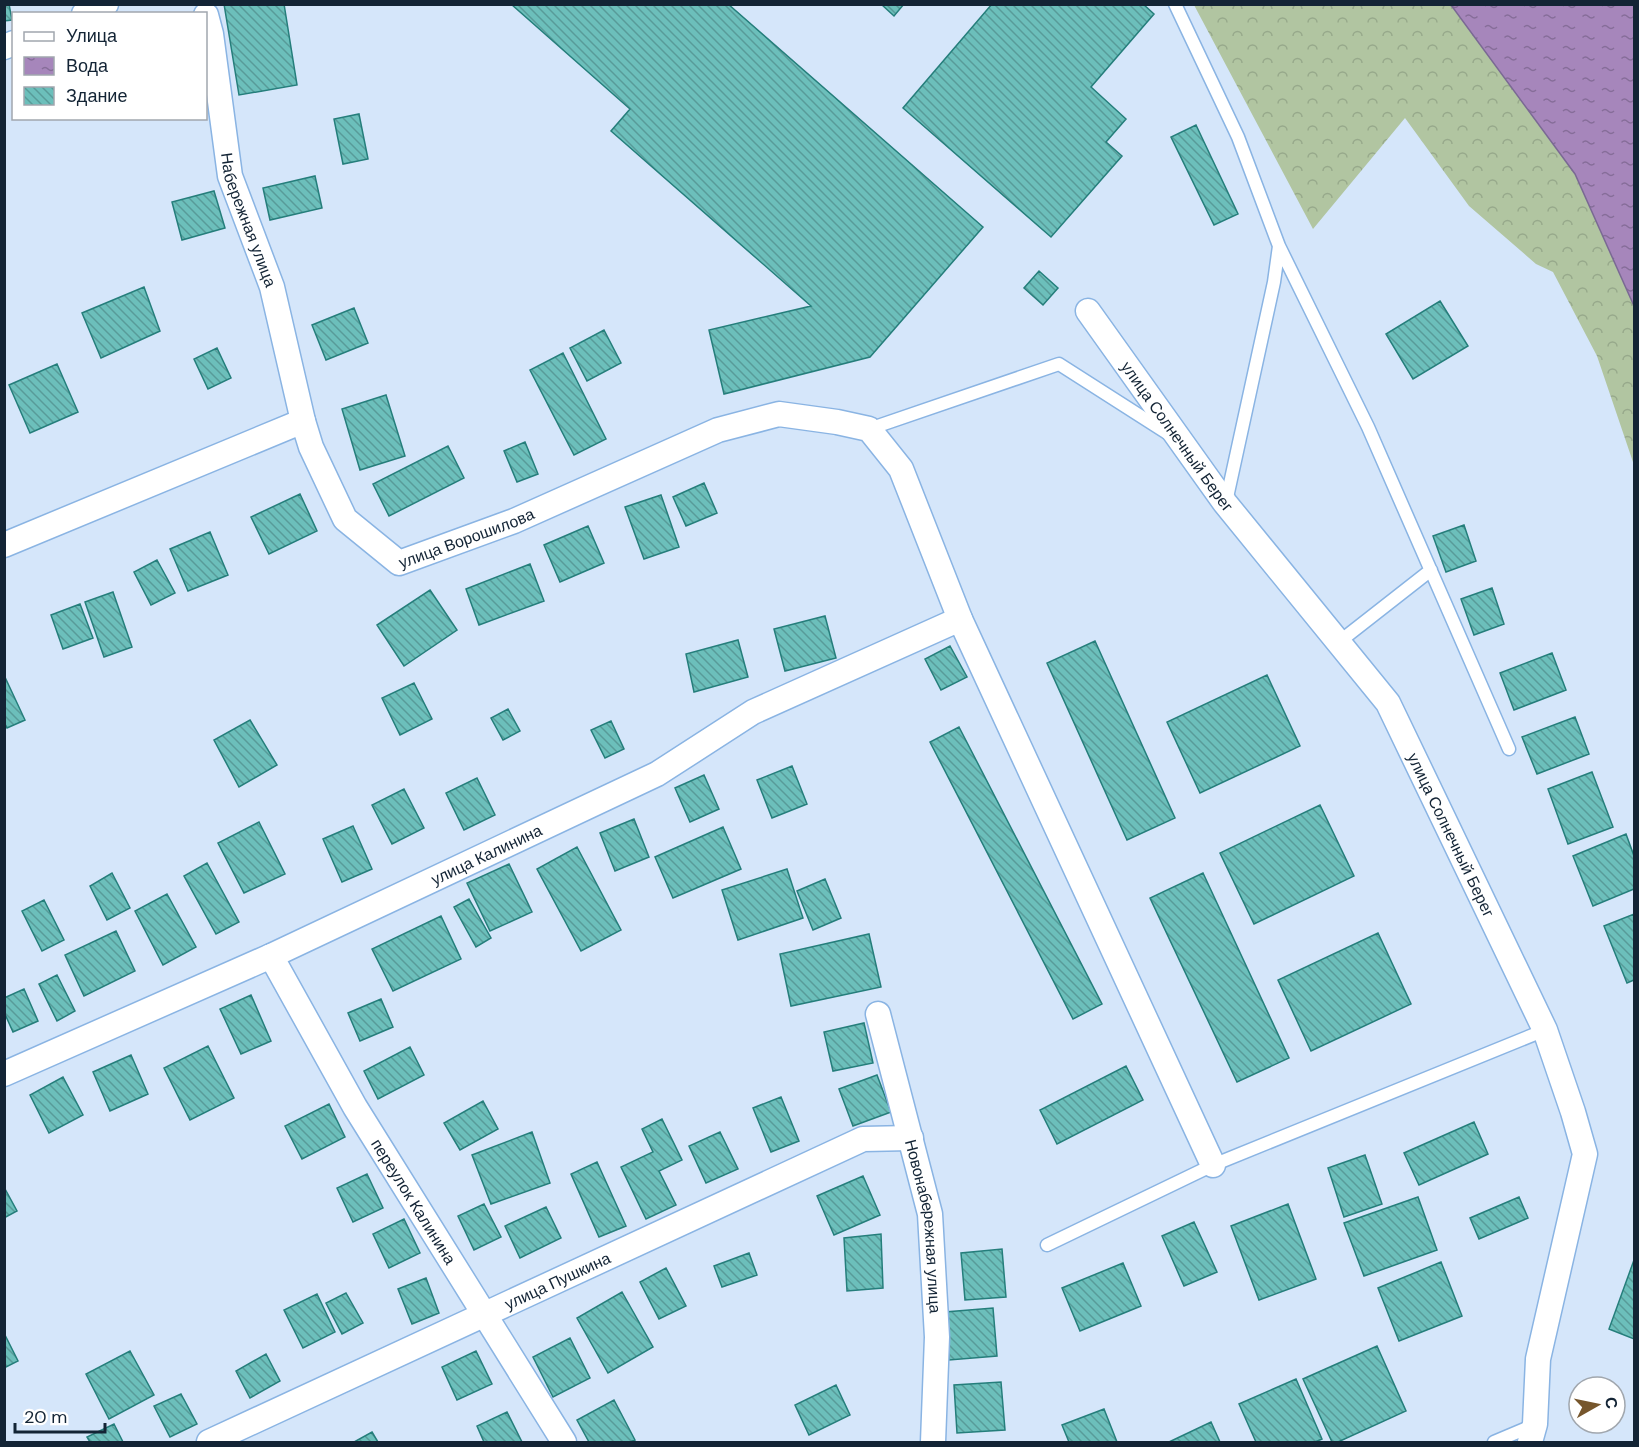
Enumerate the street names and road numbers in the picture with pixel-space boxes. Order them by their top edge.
street label: Набережная улица [216,151,282,290]
street label: улица Солнечный Берег [1117,357,1238,516]
street label: улица Ворошилова [396,503,537,573]
street label: улица Солнечный Берег [1403,749,1500,921]
street label: улица Калинина [427,819,545,890]
street label: переулок Калинина [367,1134,461,1268]
street label: Новонабережная улица [901,1137,946,1314]
street label: улица Пушкина [501,1247,614,1314]

